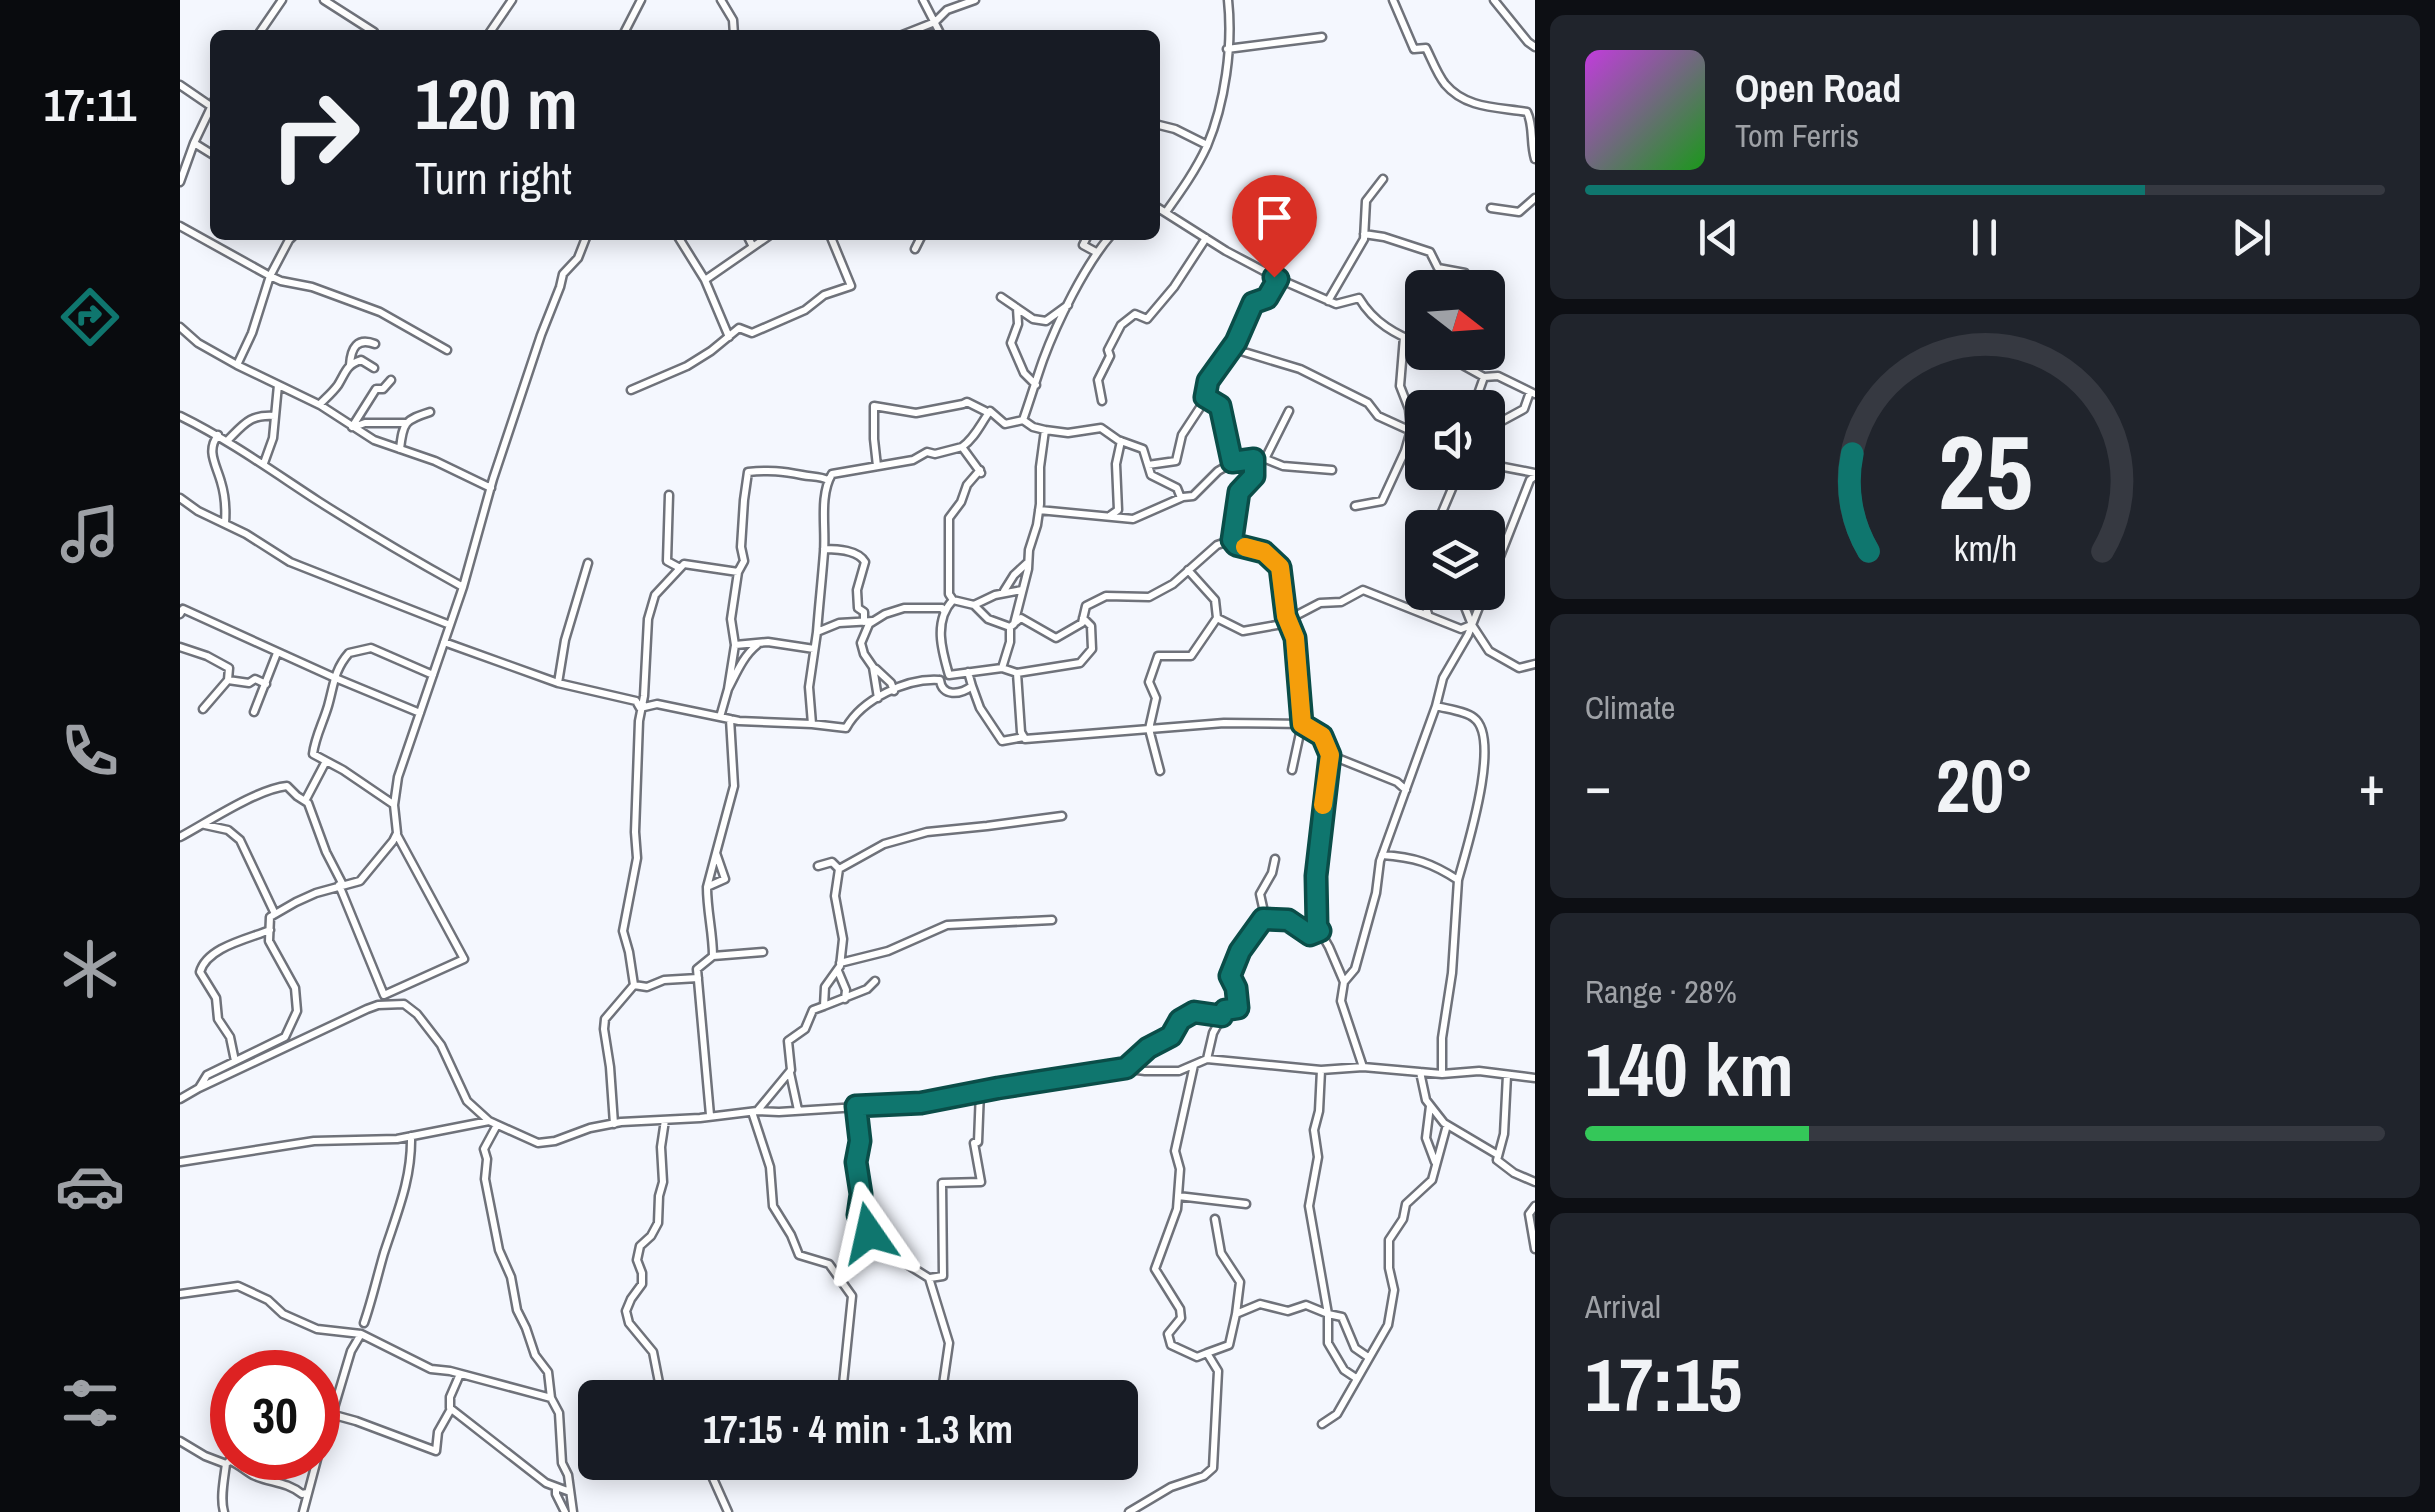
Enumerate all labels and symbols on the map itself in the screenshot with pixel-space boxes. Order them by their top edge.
pin [1232,175,1317,278]
north arrow [1405,270,1505,370]
position arrow [817,1181,921,1285]
speed limit sign: 30 [210,1350,340,1480]

